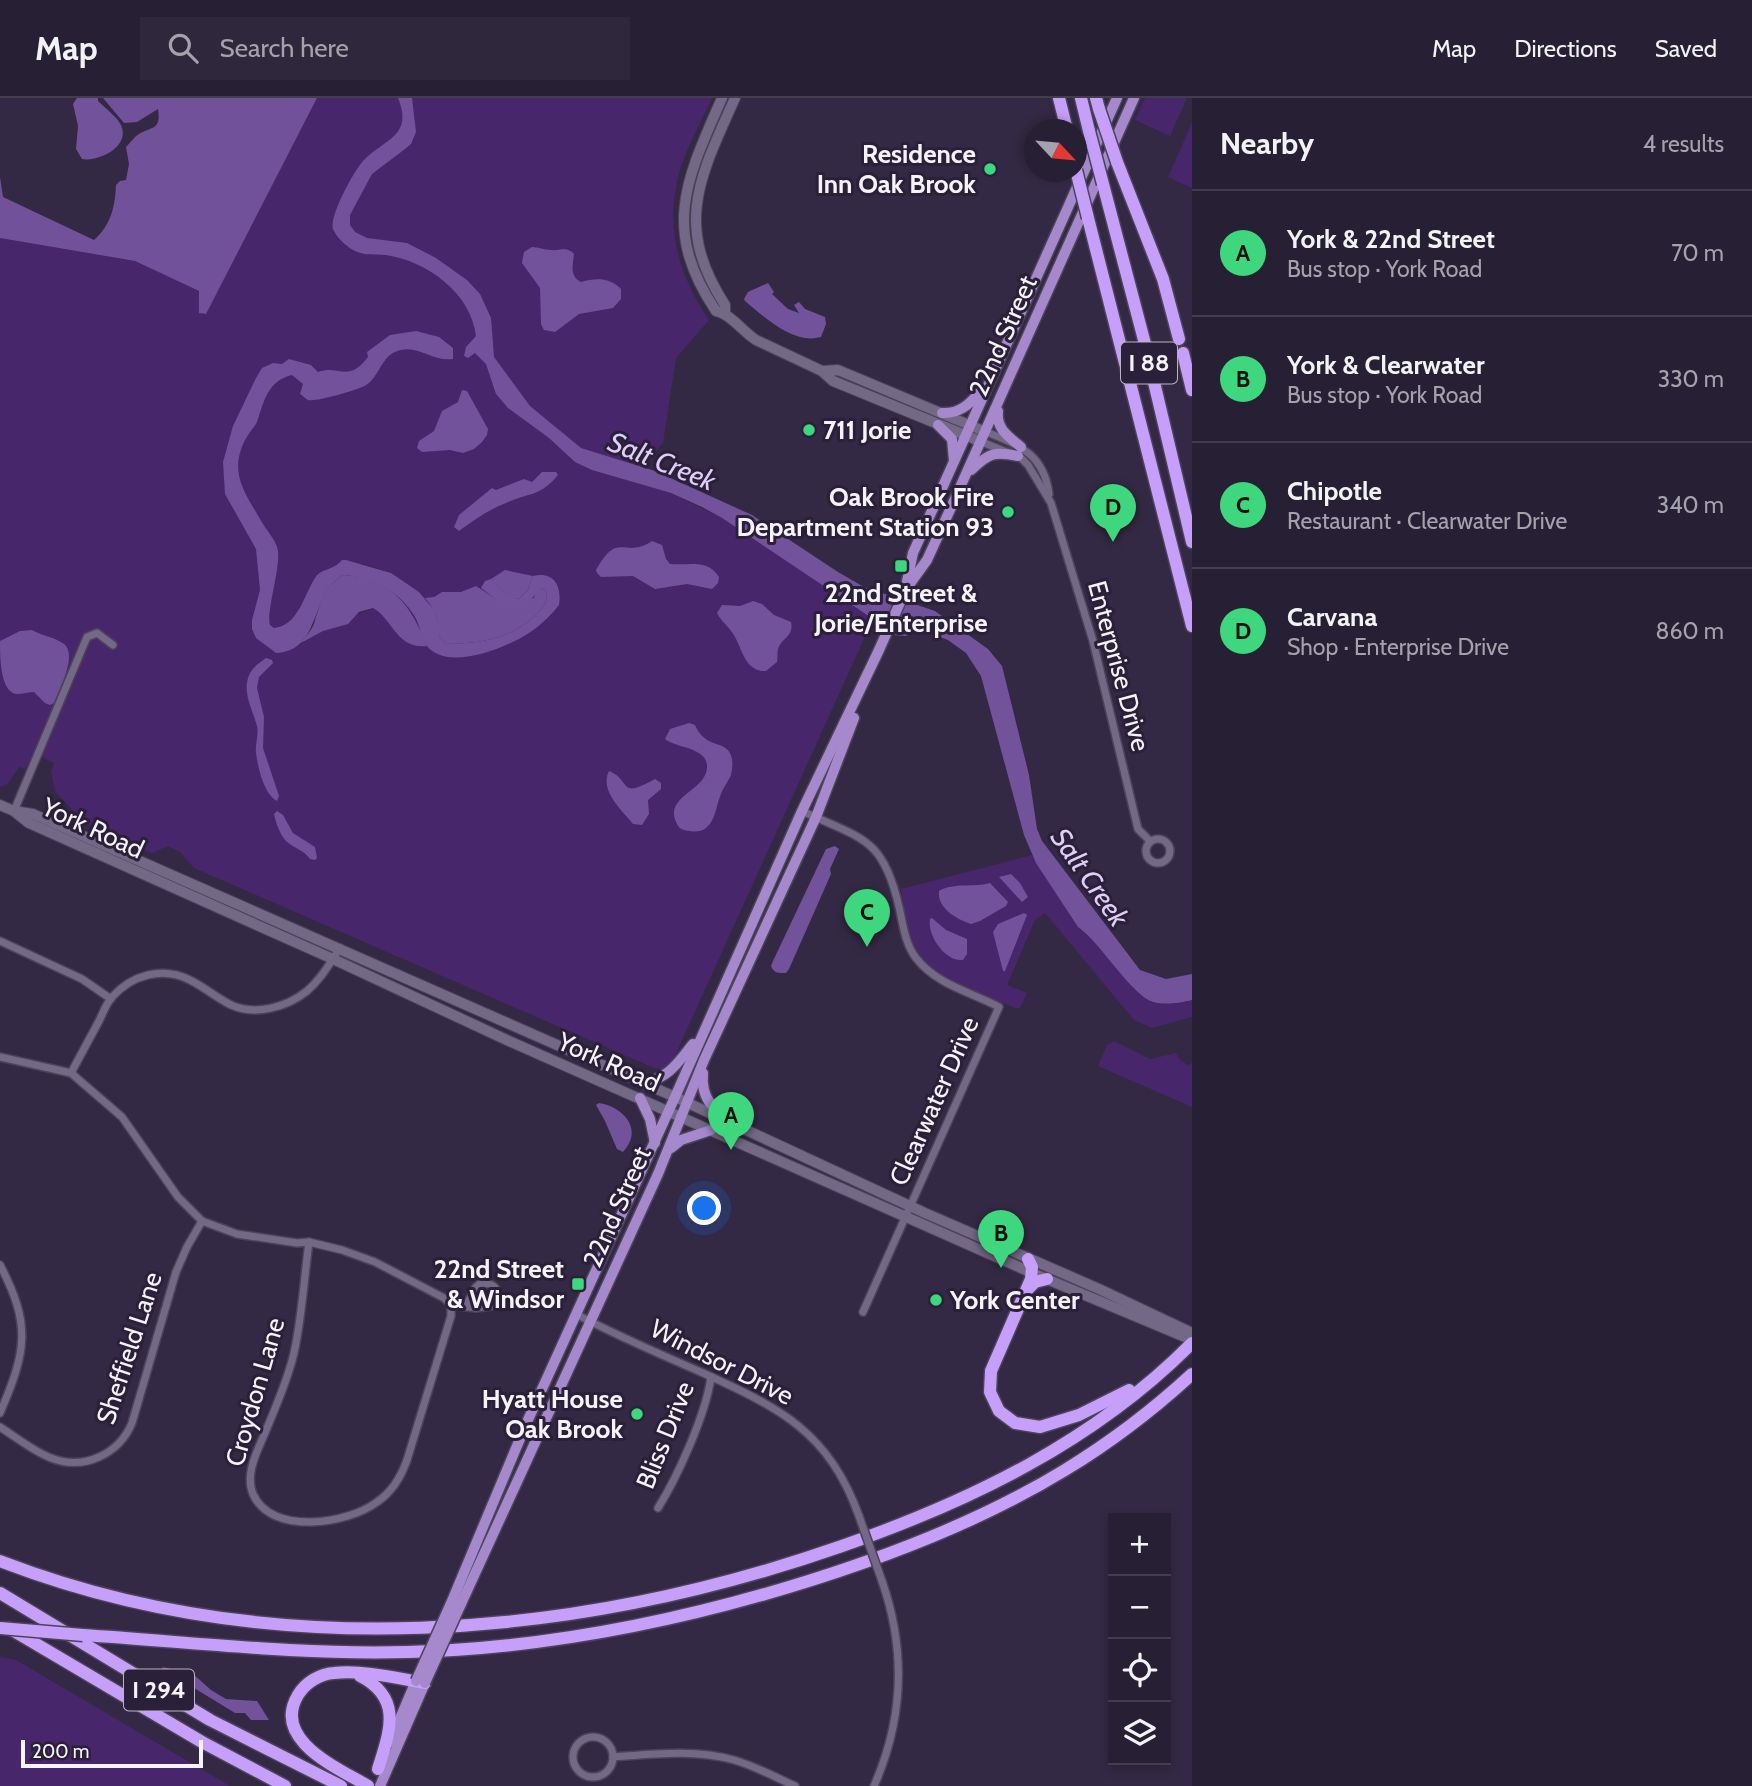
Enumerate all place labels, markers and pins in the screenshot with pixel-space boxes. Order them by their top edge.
place label: Residence Inn Oak Brook [817,138,976,200]
marker: Residence Inn Oak Brook [982,161,998,177]
place label: 711 Jorie [823,414,911,446]
marker: 711 Jorie [801,422,817,438]
place label: Oak Brook Fire Department Station 93 [736,481,994,543]
pin: D [1090,484,1136,542]
marker: Oak Brook Fire Department Station 93 [1000,504,1016,520]
marker: 22nd Street & Jorie/Enterprise [893,558,909,574]
place label: 22nd Street & Jorie/Enterprise [813,577,988,639]
pin: C [844,889,890,947]
pin: A [708,1092,754,1150]
pin: B [978,1210,1024,1268]
place label: 22nd Street & Windsor [434,1253,564,1315]
marker: 22nd Street & Windsor [570,1276,586,1292]
place label: York Center [949,1284,1080,1316]
marker: York Center [928,1292,944,1308]
place label: Hyatt House Oak Brook [482,1383,623,1445]
marker: Hyatt House Oak Brook [629,1406,645,1422]

